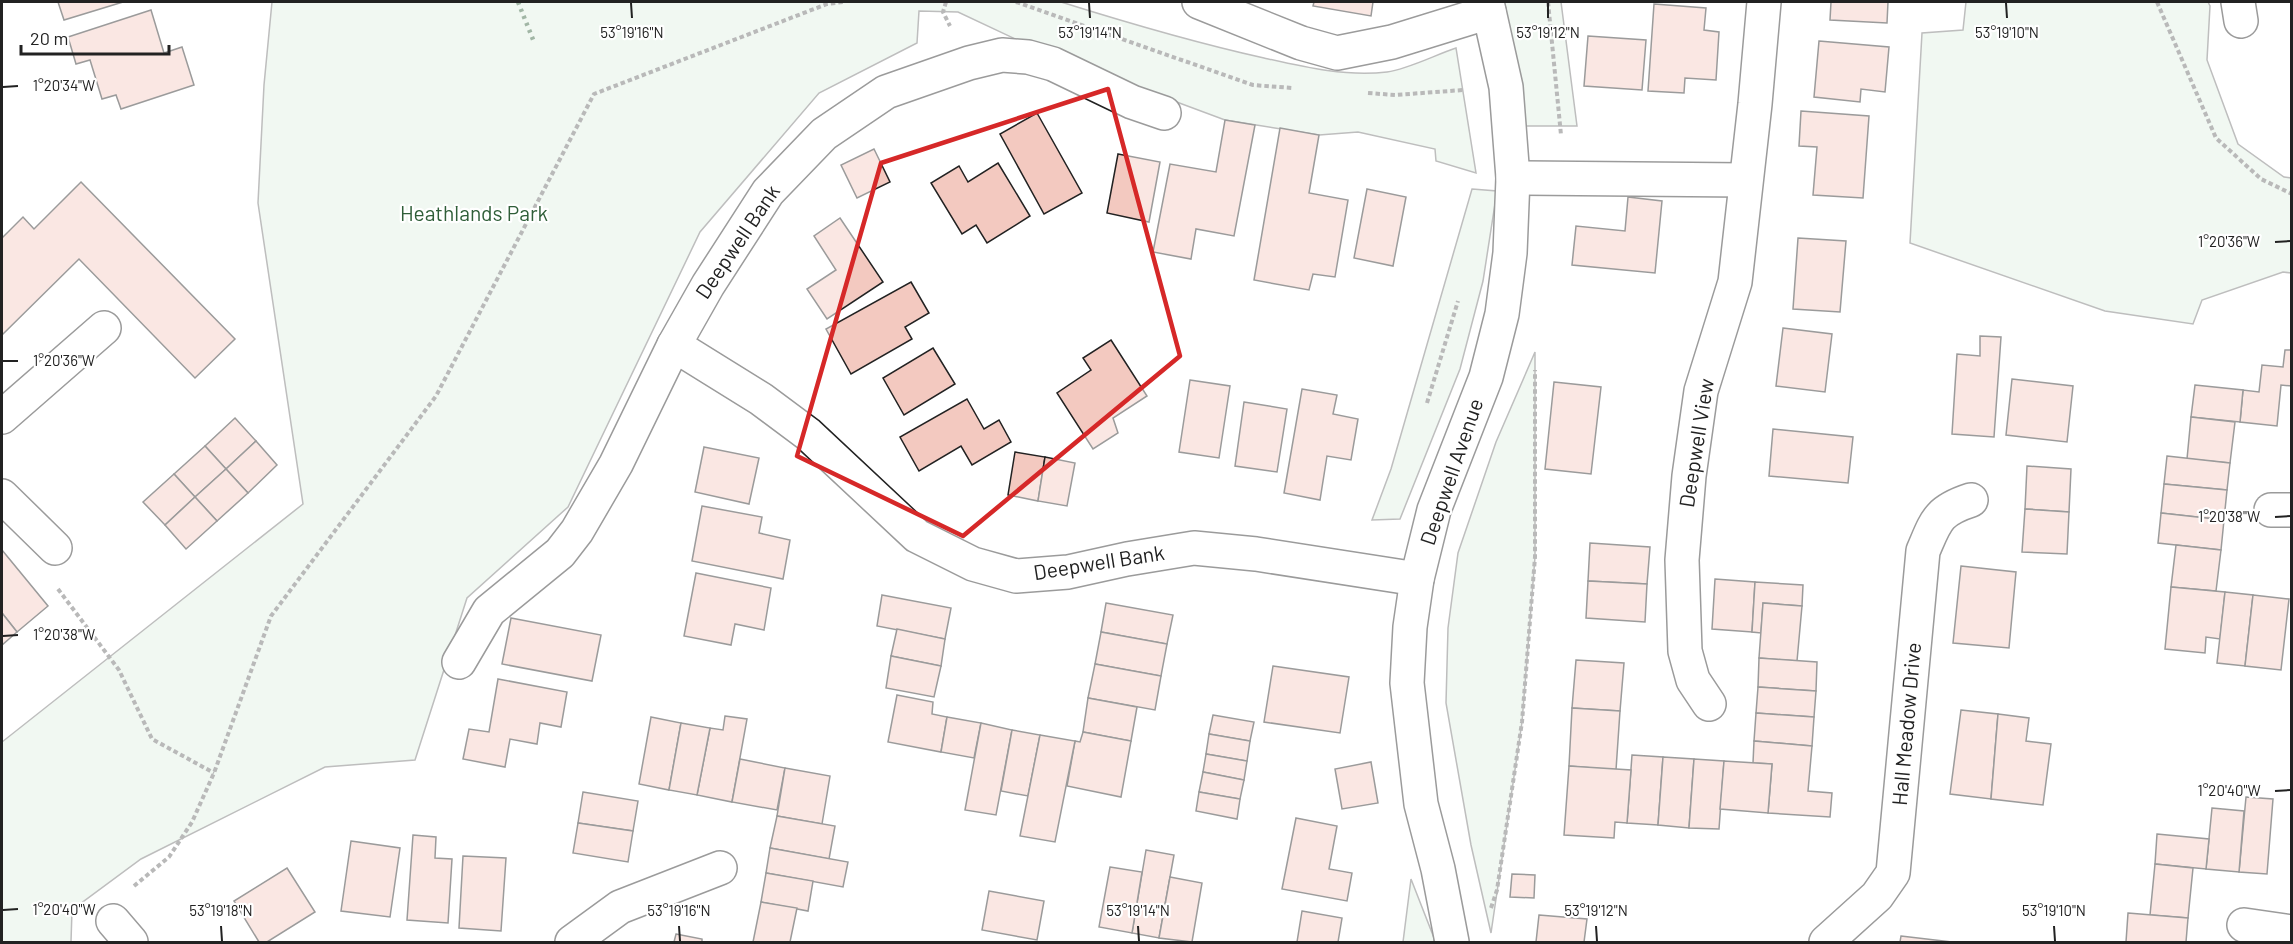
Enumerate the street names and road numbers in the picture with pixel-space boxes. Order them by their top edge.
street label: Deepwell Bank [689,179,784,303]
street label: Deepwell View [1673,376,1718,509]
street label: Deepwell Avenue [1414,395,1487,548]
street label: Deepwell Bank [1032,539,1166,584]
street label: Hall Meadow Drive [1886,641,1925,807]

